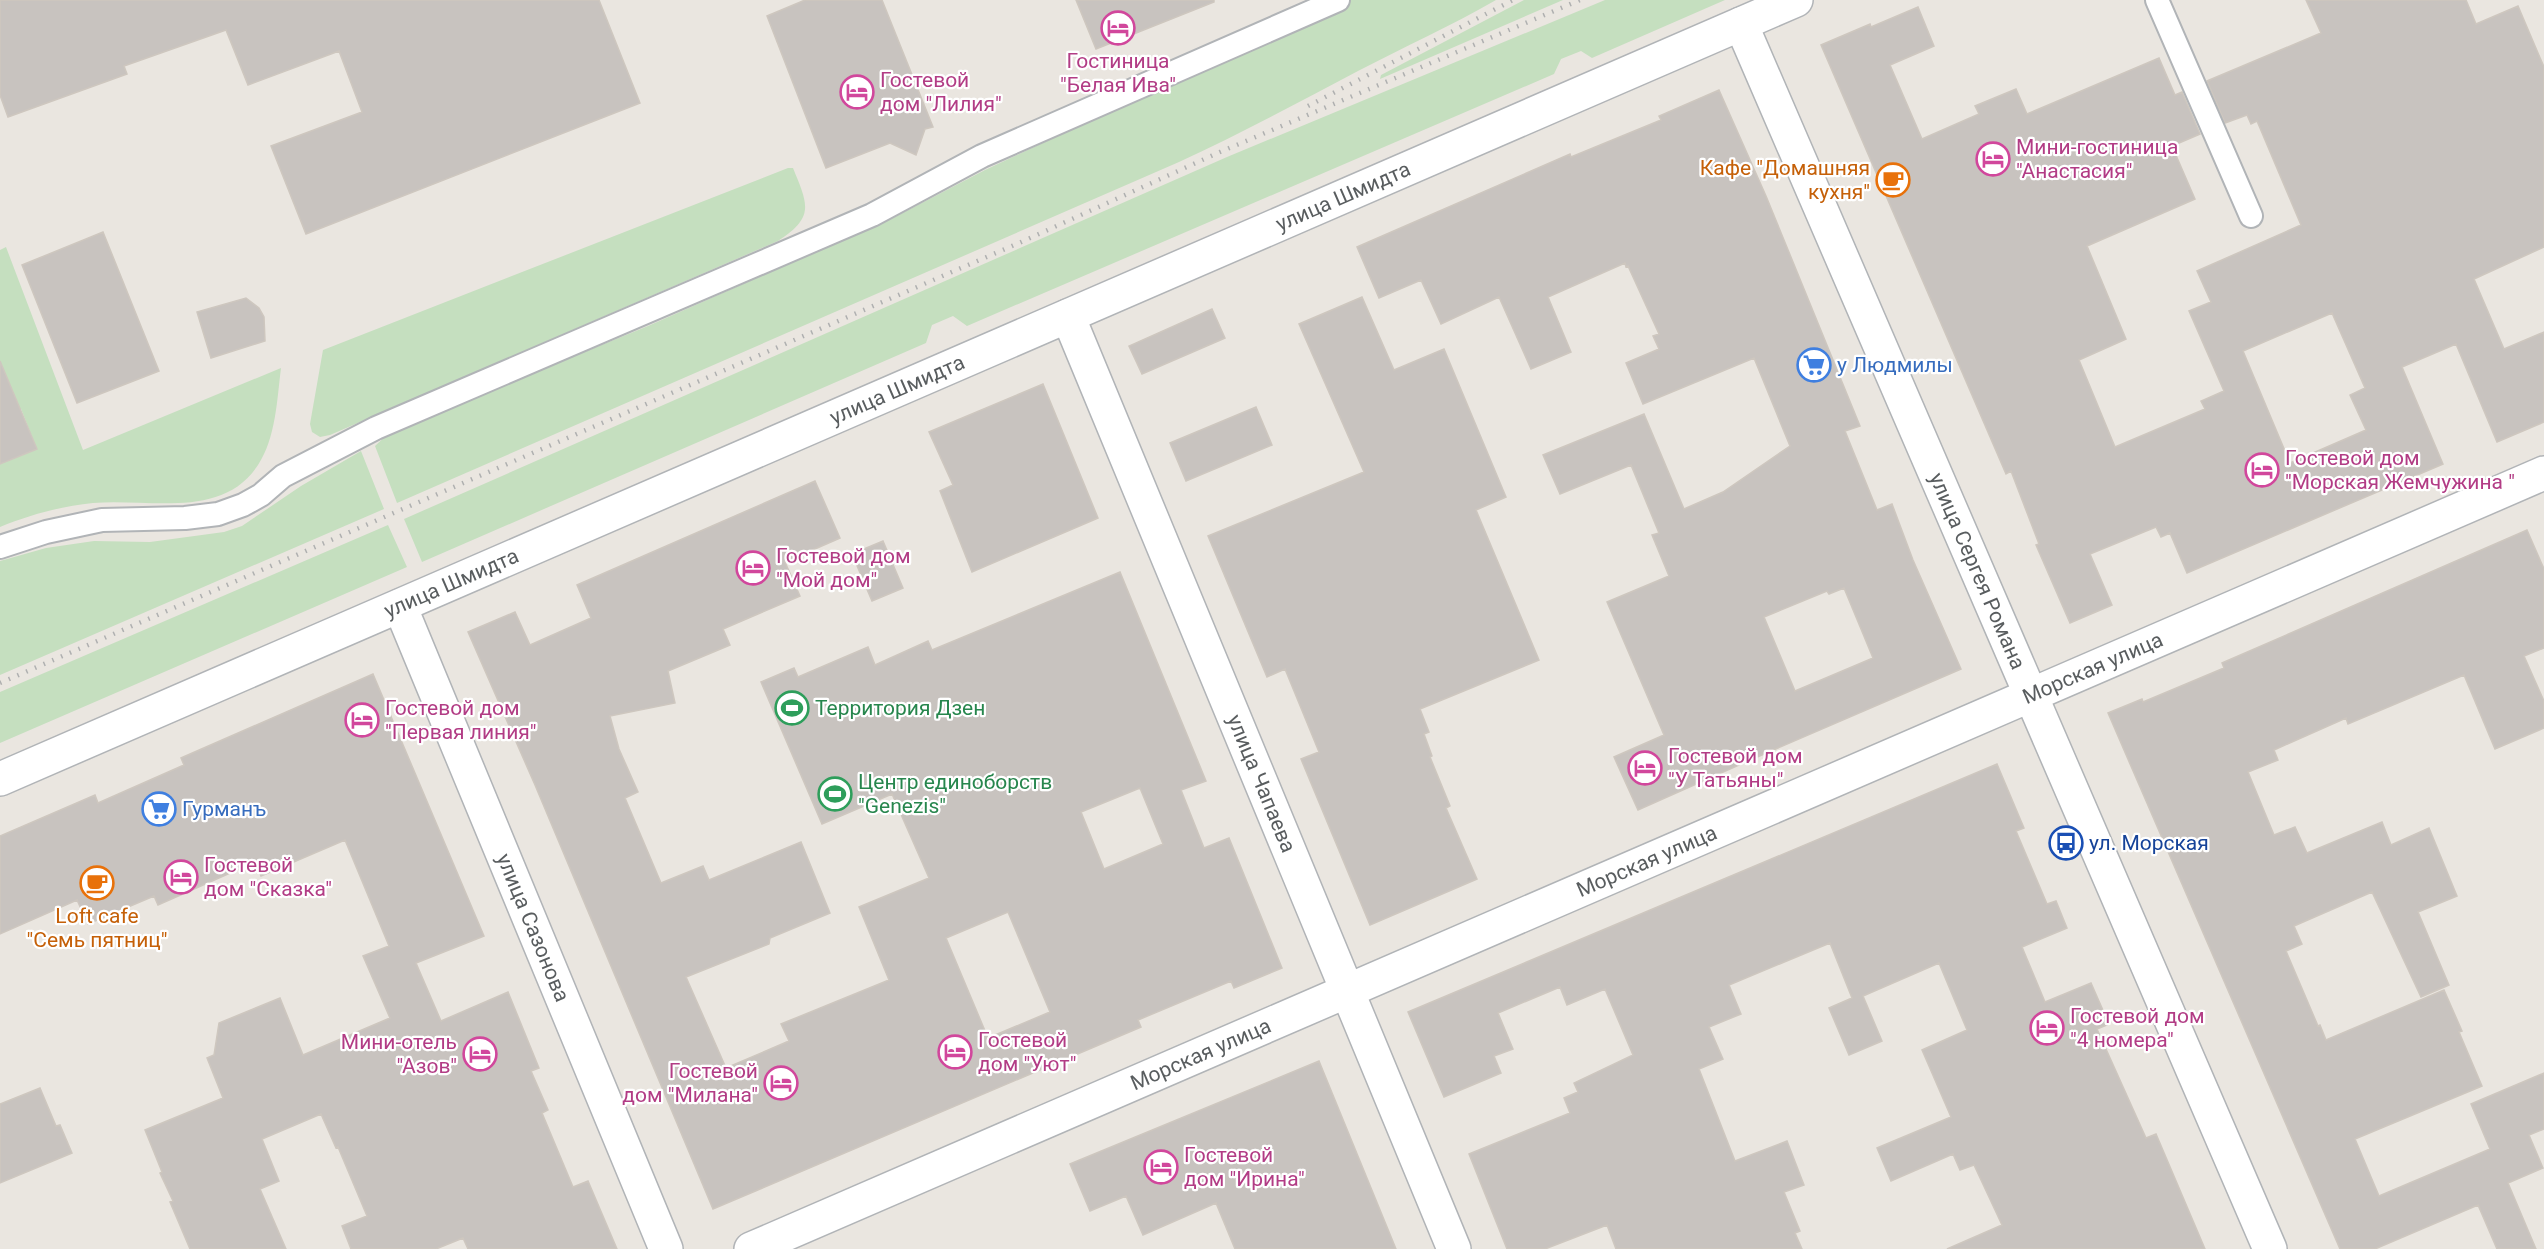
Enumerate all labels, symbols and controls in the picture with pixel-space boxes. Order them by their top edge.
hotel icon: Гостиница "Белая Ива" [1100,10,1136,46]
place label: Гостиница "Белая Ива" [1060,49,1176,97]
place label: Гостевой дом "Лилия" [880,68,1002,116]
hotel icon: Гостевой дом "Лилия" [839,74,875,110]
place label: Мини-гостиница "Анастасия" [2016,135,2178,183]
hotel icon: Мини-гостиница "Анастасия" [1975,141,2011,177]
place label: Кафе "Домашняя кухня" [1700,156,1870,204]
street label: улица Шмидта [1272,157,1414,236]
cafe icon: Кафе "Домашняя кухня" [1875,162,1911,198]
supermarket icon: у Людмилы [1796,347,1832,383]
street label: улица Шмидта [826,350,968,430]
place label: у Людмилы [1837,353,1953,377]
place label: Гостевой дом "Морская Жемчужина " [2285,446,2515,494]
hotel icon: Гостевой дом "Морская Жемчужина " [2244,452,2280,488]
street label: улица Сергея Романа [1924,469,2030,673]
street label: улица Шмидта [380,544,522,623]
place label: Гостевой дом "Мой дом" [776,544,911,592]
hotel icon: Гостевой дом "Мой дом" [735,550,771,586]
street label: Морская улица [2019,627,2166,709]
sports icon: Территория Дзен [774,690,810,726]
place label: Гостевой дом "Первая линия" [385,696,537,744]
place label: Территория Дзен [815,696,985,720]
hotel icon: Гостевой дом "Первая линия" [344,702,380,738]
street label: улица Чапаева [1222,711,1301,856]
place label: Гостевой дом "У Татьяны" [1668,744,1803,792]
hotel icon: Гостевой дом "У Татьяны" [1627,750,1663,786]
place label: Центр единоборств "Genezis" [858,770,1052,818]
sports icon: Центр единоборств "Genezis" [817,776,853,812]
supermarket icon: Гурманъ [141,791,177,827]
place label: Гурманъ [182,797,266,821]
street label: Морская улица [1573,820,1720,902]
bus stop icon: ул. Морская [2048,825,2084,861]
place label: ул. Морская [2089,831,2209,855]
street label: улица Сазонова [492,850,574,1005]
place label: Гостевой дом "Сказка" [204,853,332,901]
hotel icon: Гостевой дом "Сказка" [163,859,199,895]
cafe icon: Loft cafe "Семь пятниц" [79,865,115,901]
place label: Loft cafe "Семь пятниц" [27,904,167,952]
place label: Гостевой дом "4 номера" [2070,1004,2205,1052]
hotel icon: Гостевой дом "4 номера" [2029,1010,2065,1046]
street label: Морская улица [1127,1014,1274,1095]
place label: Гостевой дом "Уют" [978,1028,1076,1076]
place label: Мини-отель "Азов" [341,1030,457,1078]
hotel icon: Гостевой дом "Уют" [937,1034,973,1070]
hotel icon: Мини-отель "Азов" [462,1036,498,1072]
place label: Гостевой дом "Милана" [622,1059,758,1107]
hotel icon: Гостевой дом "Милана" [763,1065,799,1101]
place label: Гостевой дом "Ирина" [1184,1143,1305,1191]
hotel icon: Гостевой дом "Ирина" [1143,1149,1179,1185]

